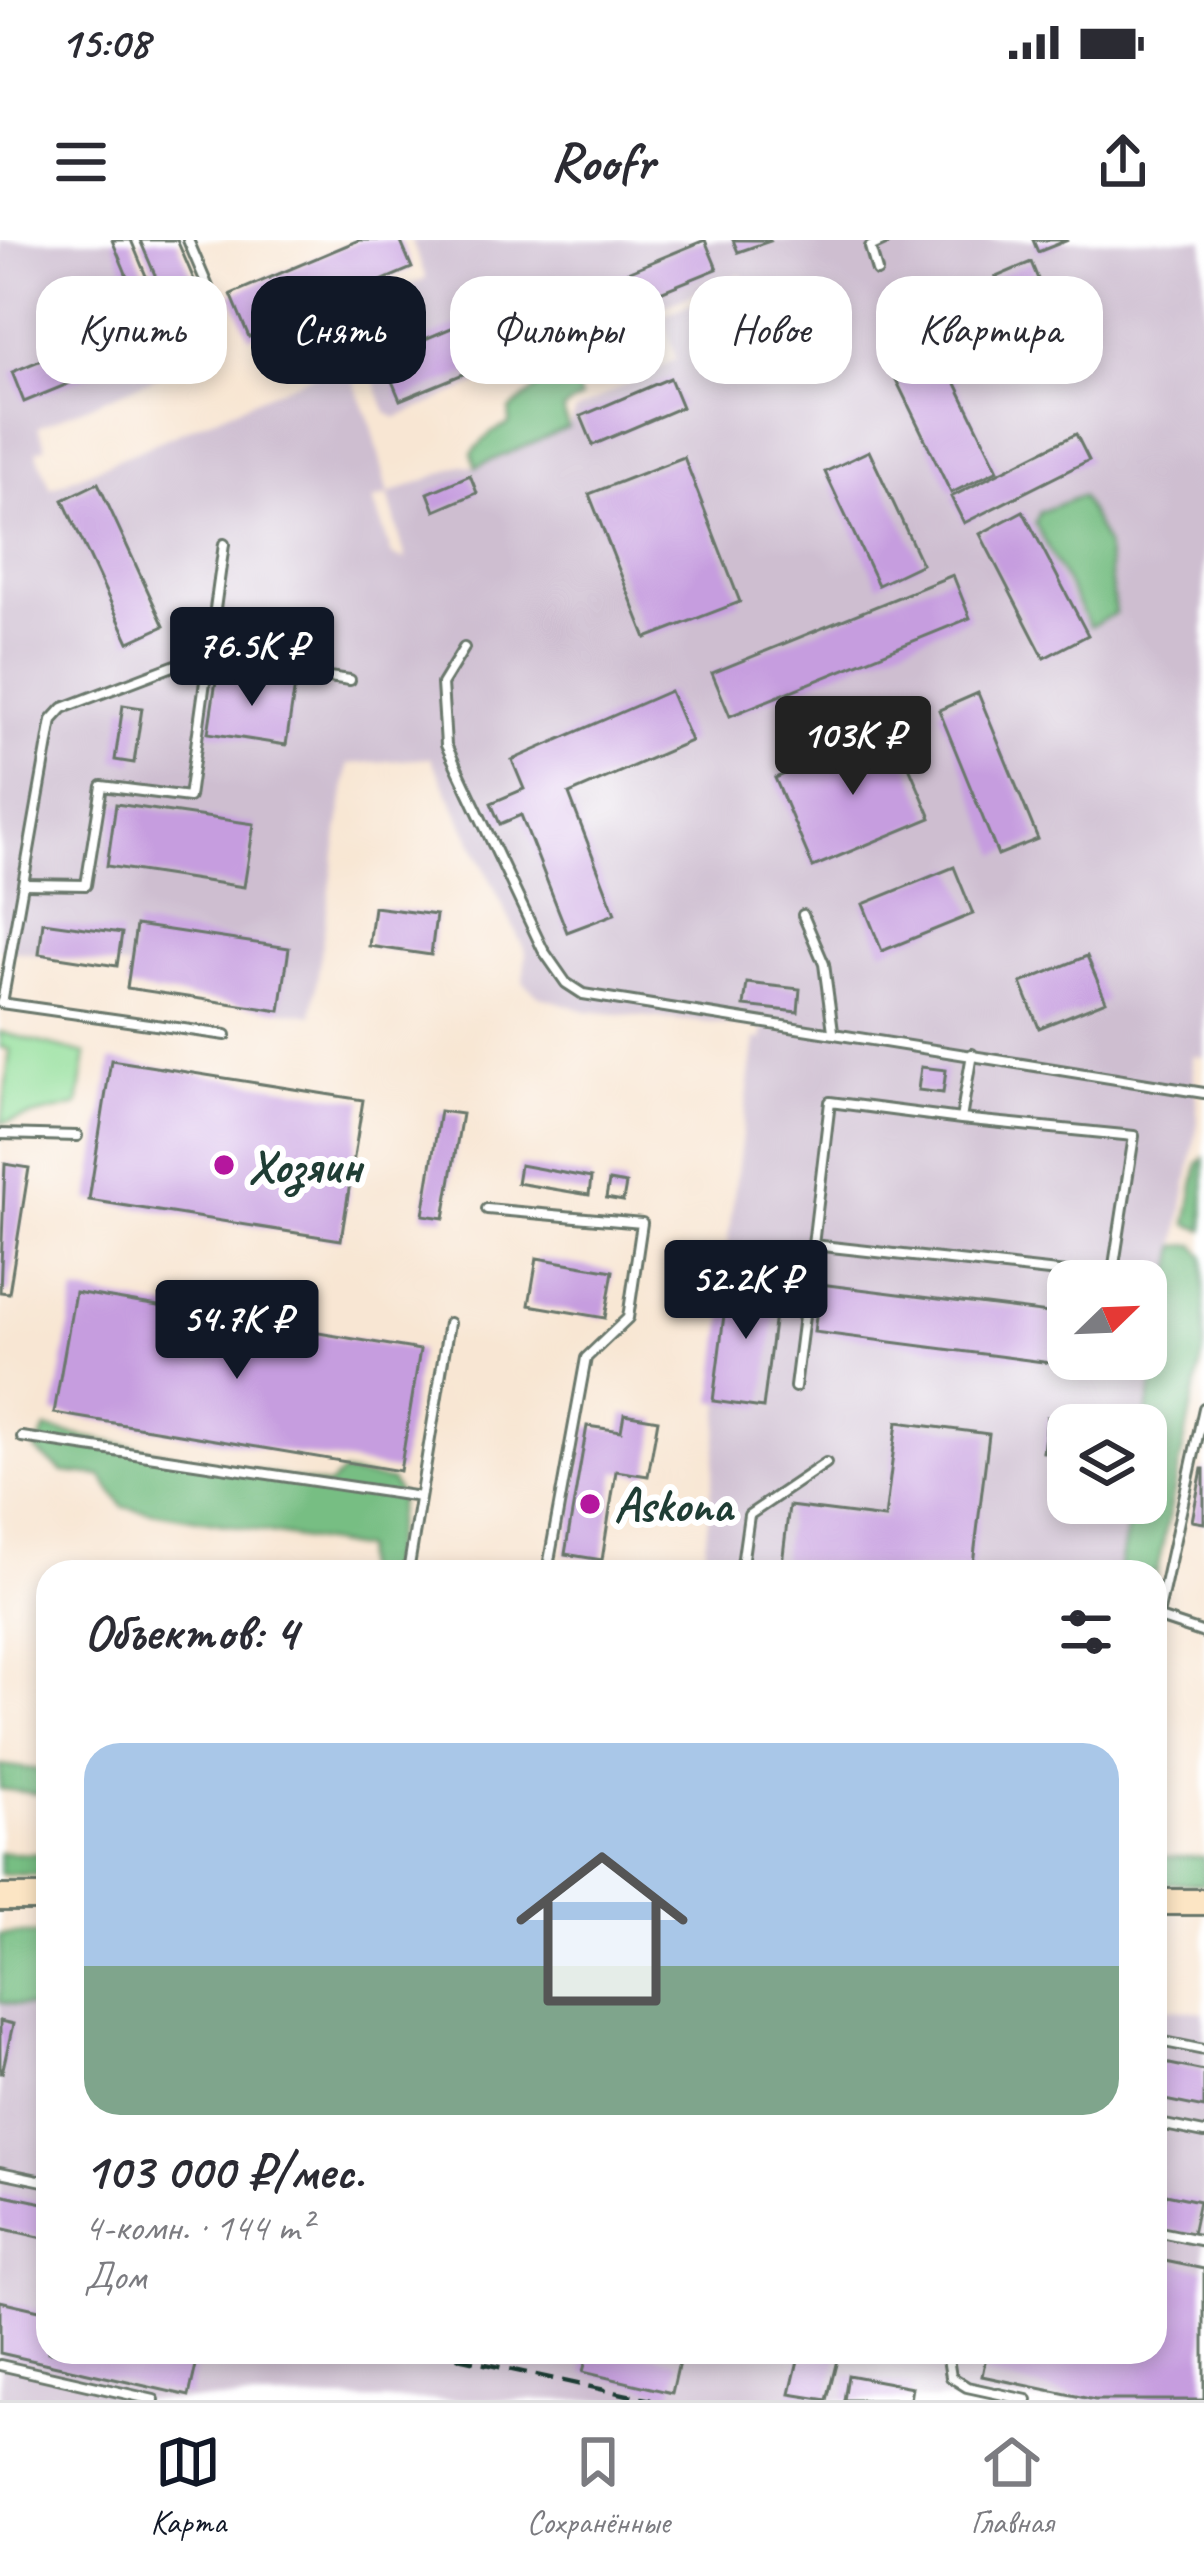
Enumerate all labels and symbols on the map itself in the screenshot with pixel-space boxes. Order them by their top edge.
pin: 76.5K ₽ [141,607,363,709]
pin: 103K ₽ [755,696,951,798]
place label: Хозяин [248,1136,364,1198]
marker: Хозяин [211,1152,237,1178]
pin: 52.2K ₽ [635,1240,857,1342]
north arrow [1047,1260,1167,1380]
pin: 54.7K ₽ [126,1280,348,1382]
place label: Askona [614,1475,735,1535]
marker: Askona [577,1491,603,1517]

